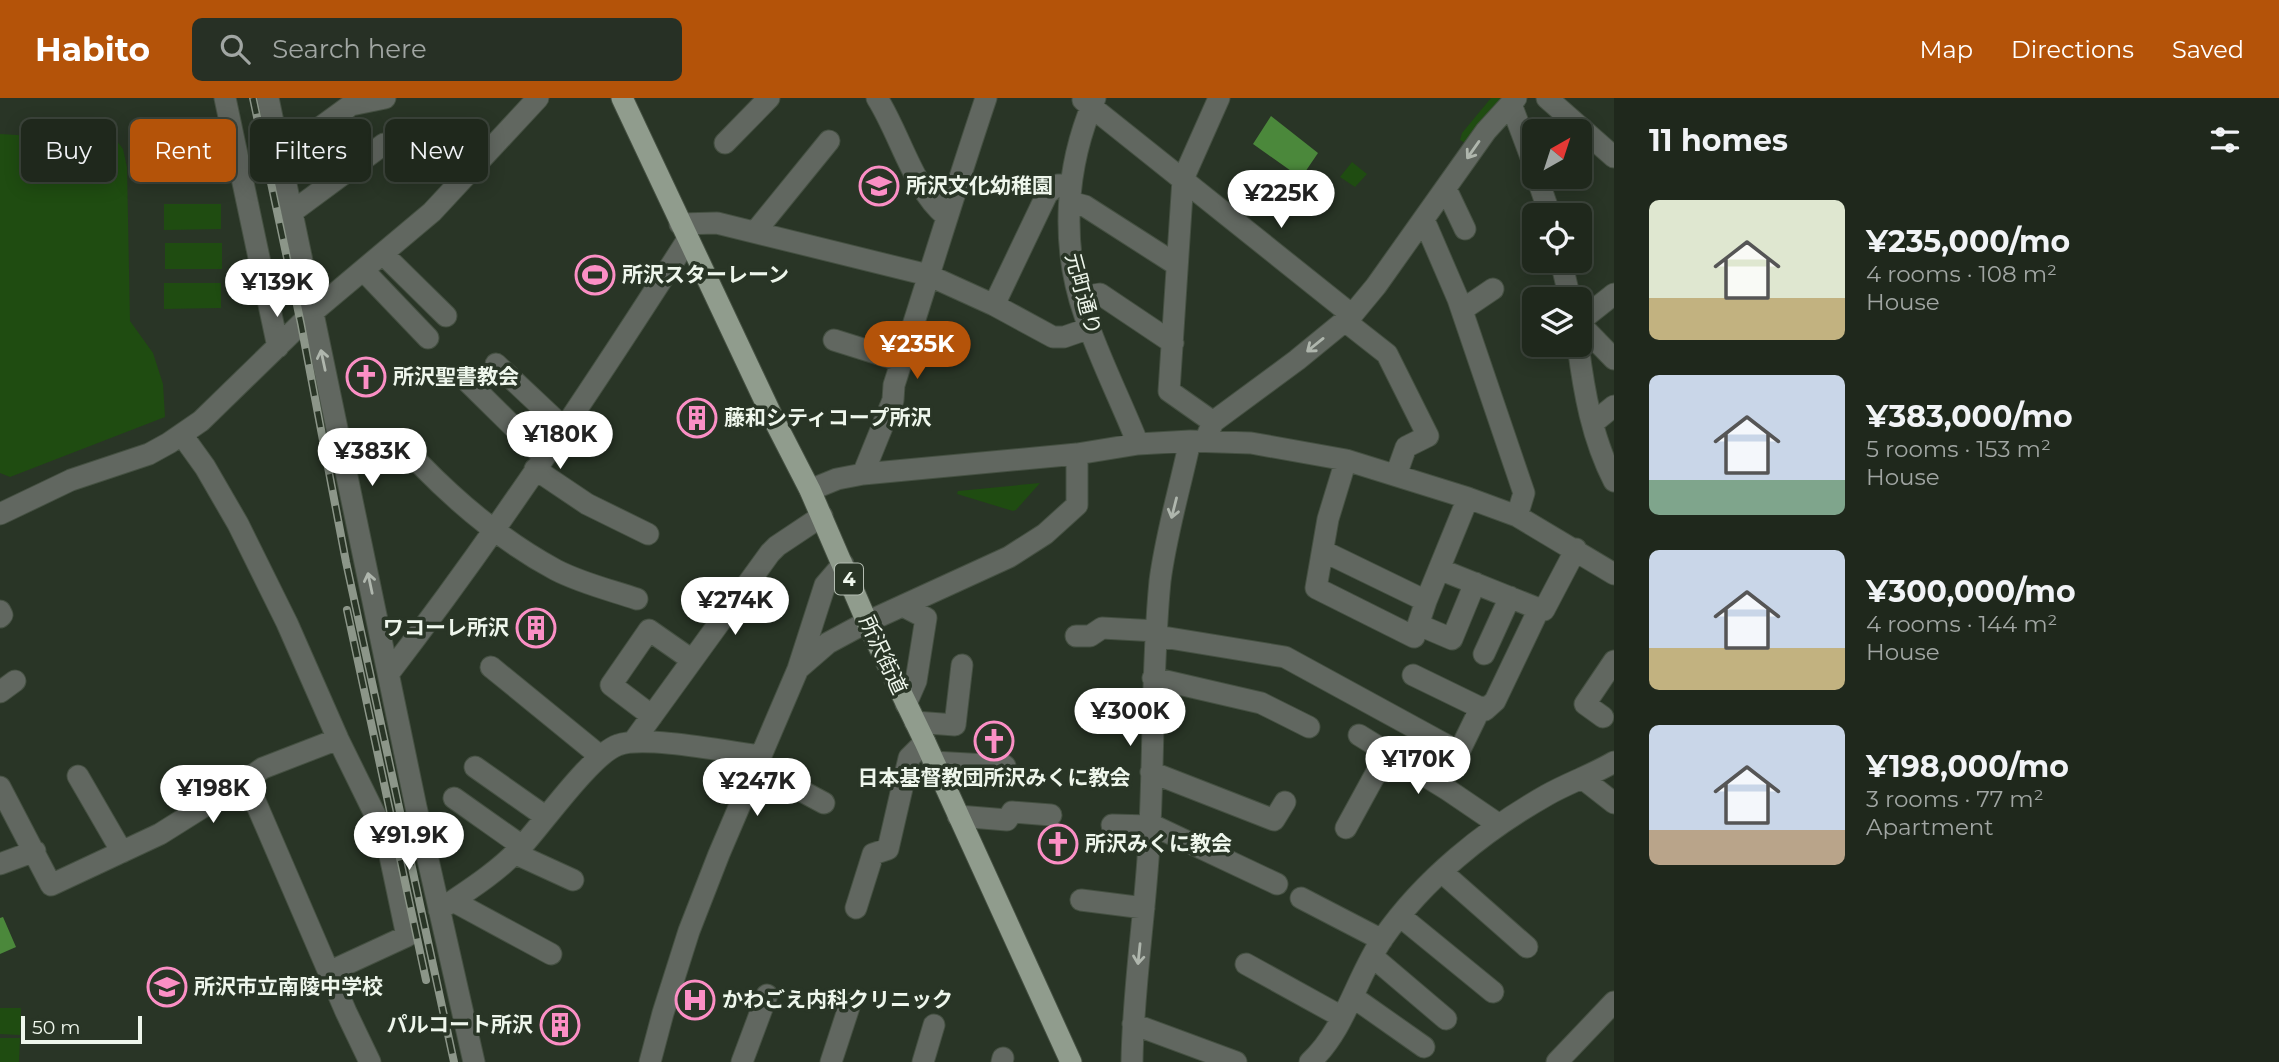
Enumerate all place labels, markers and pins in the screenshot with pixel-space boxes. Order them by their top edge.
school or university icon: 所沢文化幼稚園 [858,165,900,207]
pin: ¥225K [1232,170,1330,230]
place label: 所沢文化幼稚園 [906,173,1053,198]
sports icon: 所沢スターレーン [574,254,616,296]
pin: ¥139K [228,260,326,319]
place label: 所沢スターレーン [622,262,789,287]
pin: ¥235K [868,322,966,381]
church icon: 所沢聖書教会 [345,356,387,398]
place label: 所沢聖書教会 [393,364,519,389]
building icon: 藤和シティコープ所沢 [676,397,718,439]
place label: 藤和シティコープ所沢 [724,405,931,430]
pin: ¥180K [511,412,609,471]
pin: ¥383K [323,428,421,488]
pin: ¥274K [686,578,784,637]
building icon: ワコーレ所沢 [515,607,557,649]
place label: ワコーレ所沢 [383,615,509,640]
pin: ¥300K [1081,688,1179,748]
church icon: 日本基督教団所沢みくに教会 [973,720,1015,762]
pin: ¥170K [1369,736,1467,796]
pin: ¥247K [708,758,806,818]
place label: 日本基督教団所沢みくに教会 [858,765,1131,790]
pin: ¥198K [164,766,262,825]
pin: ¥91.9K [352,812,466,872]
church icon: 所沢みくに教会 [1037,823,1079,865]
place label: 所沢みくに教会 [1085,831,1232,856]
school or university icon: 所沢市立南陵中学校 [146,966,188,1008]
place label: 所沢市立南陵中学校 [194,974,383,999]
hospital icon: かわごえ内科クリニック [674,979,716,1021]
place label: かわごえ内科クリニック [722,987,953,1012]
building icon: パルコート所沢 [539,1004,581,1046]
place label: パルコート所沢 [386,1012,533,1037]

